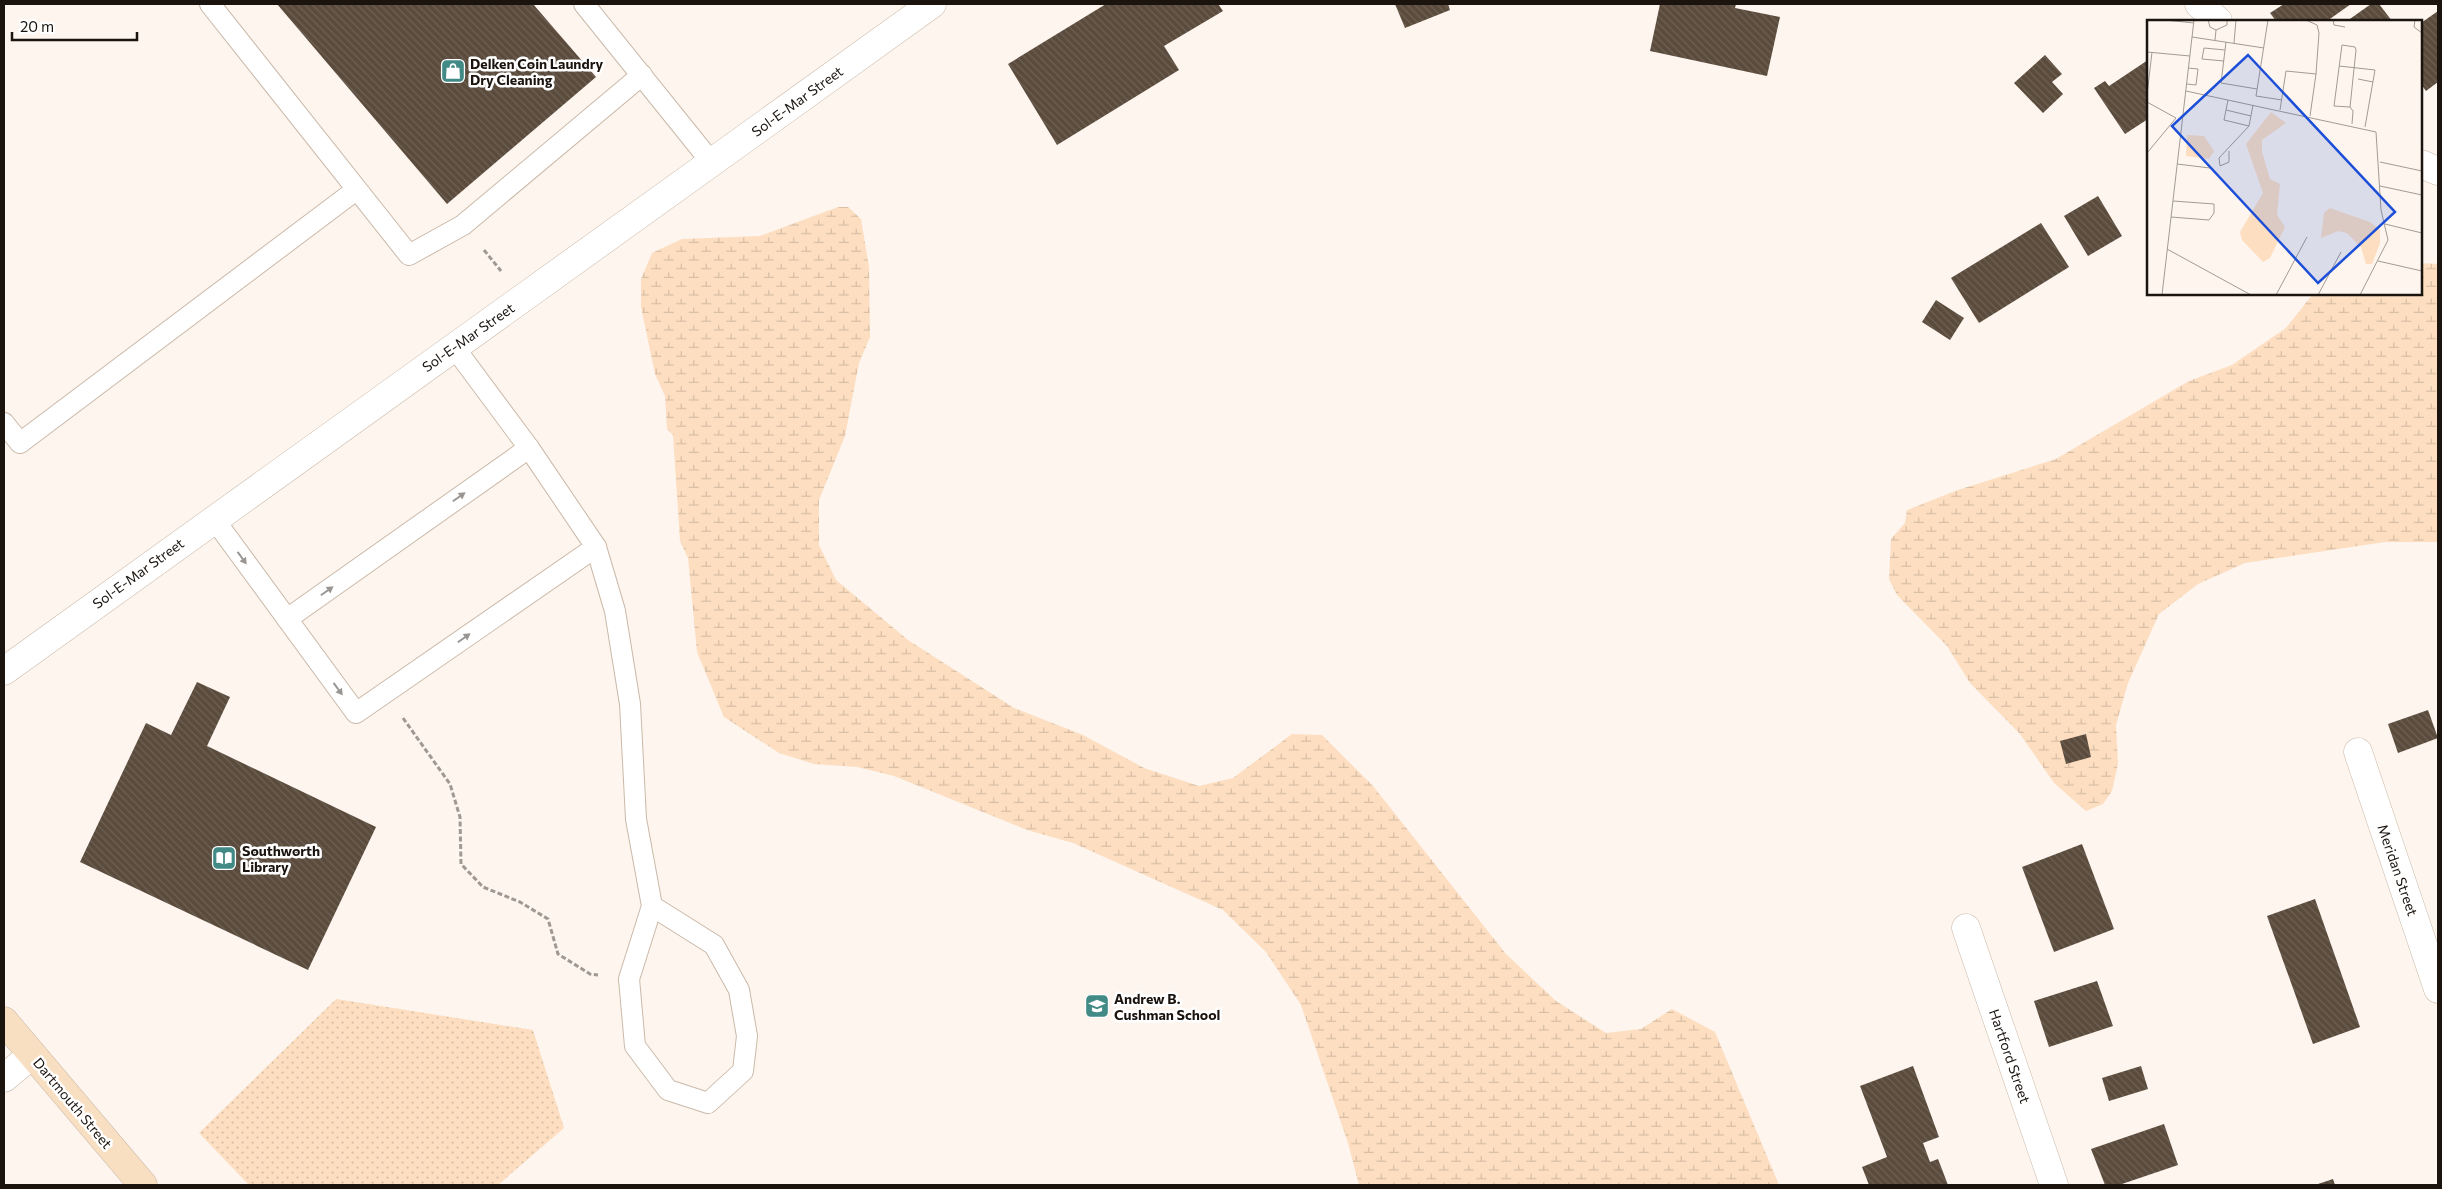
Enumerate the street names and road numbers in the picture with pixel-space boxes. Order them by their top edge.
street label: Sol-E-Mar Street [748,62,846,140]
street label: Sol-E-Mar Street [419,299,518,375]
street label: Sol-E-Mar Street [89,534,187,612]
street label: Meridan Street [2374,822,2422,918]
street label: Hartford Street [1986,1007,2034,1106]
street label: Dartmouth Street [30,1054,116,1152]

